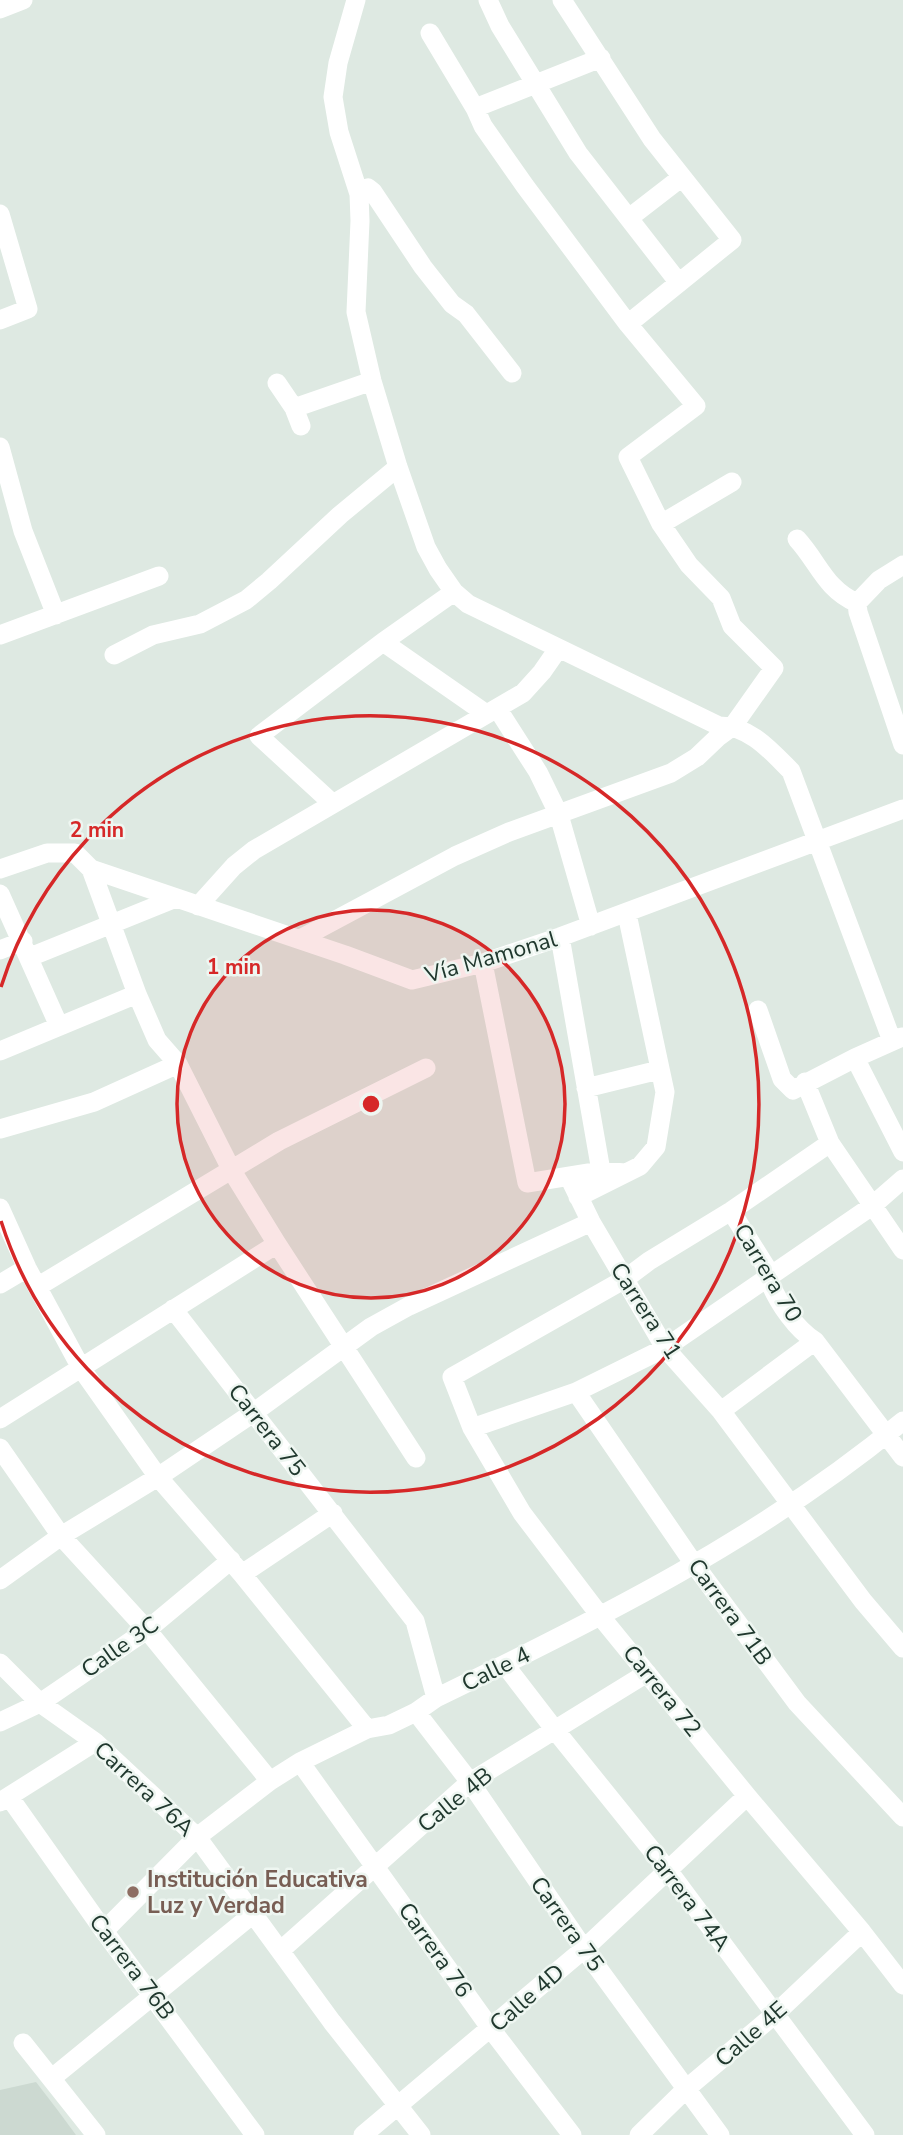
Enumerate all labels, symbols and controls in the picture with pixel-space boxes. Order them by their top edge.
text: 2 min [70,816,124,844]
street label: Vía Mamonal [421,923,561,991]
text: 1 min [207,953,261,981]
centre of rings [359,1092,383,1116]
street label: Carrera 70 [726,1218,810,1328]
street label: Carrera 71 [603,1257,689,1365]
street label: Carrera 75 [221,1377,313,1483]
street label: Carrera 71B [681,1552,779,1672]
street label: Calle 3C [75,1609,165,1685]
street label: Calle 4 [457,1639,535,1699]
street label: Carrera 72 [615,1639,709,1743]
street label: Carrera 76A [87,1735,201,1844]
street label: Calle 4B [411,1760,499,1840]
street label: Carrera 74A [637,1838,738,1958]
place label: Institución Educativa Luz y Verdad [147,1864,368,1921]
street label: Carrera 75 [523,1870,611,1978]
marker: Institución Educativa Luz y Verdad [125,1884,141,1900]
street label: Carrera 76 [391,1896,479,2004]
street label: Carrera 76B [82,1908,182,2026]
street label: Calle 4D [483,1957,571,2039]
street label: Calle 4E [708,1994,794,2074]

